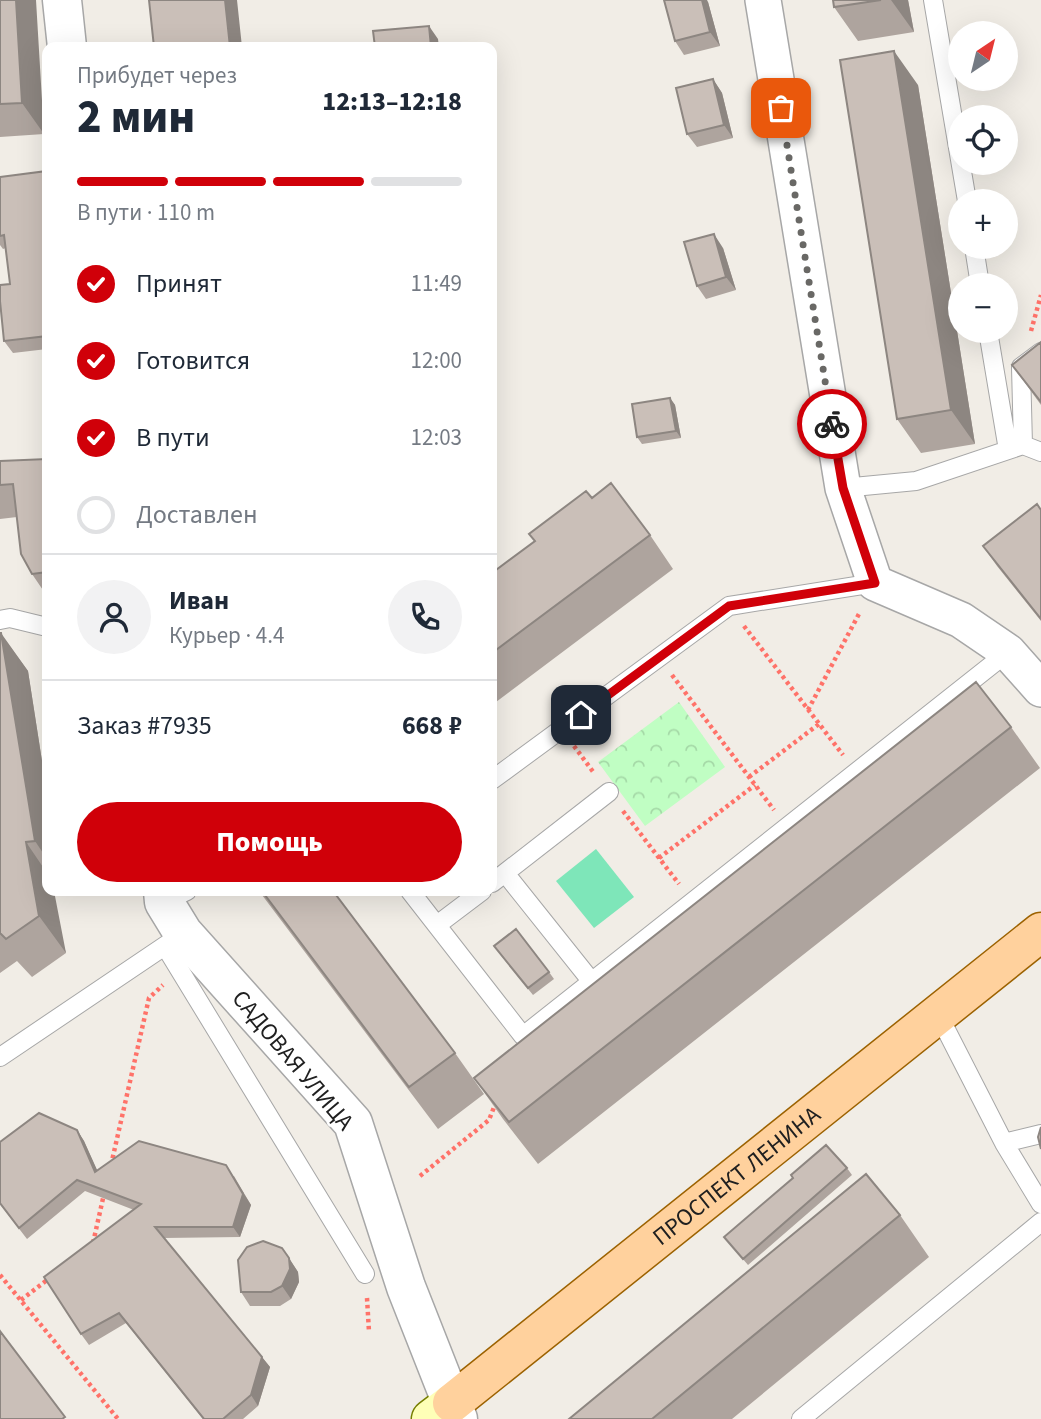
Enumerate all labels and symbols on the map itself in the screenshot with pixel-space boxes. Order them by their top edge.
north arrow [948,21,1018,91]
pin [751,78,811,138]
courier [797,389,867,459]
pin [551,685,611,745]
street label: САДОВАЯ УЛИЦА [223,982,362,1138]
street label: ПРОСПЕКТ ЛЕНИНА [645,1098,828,1254]

